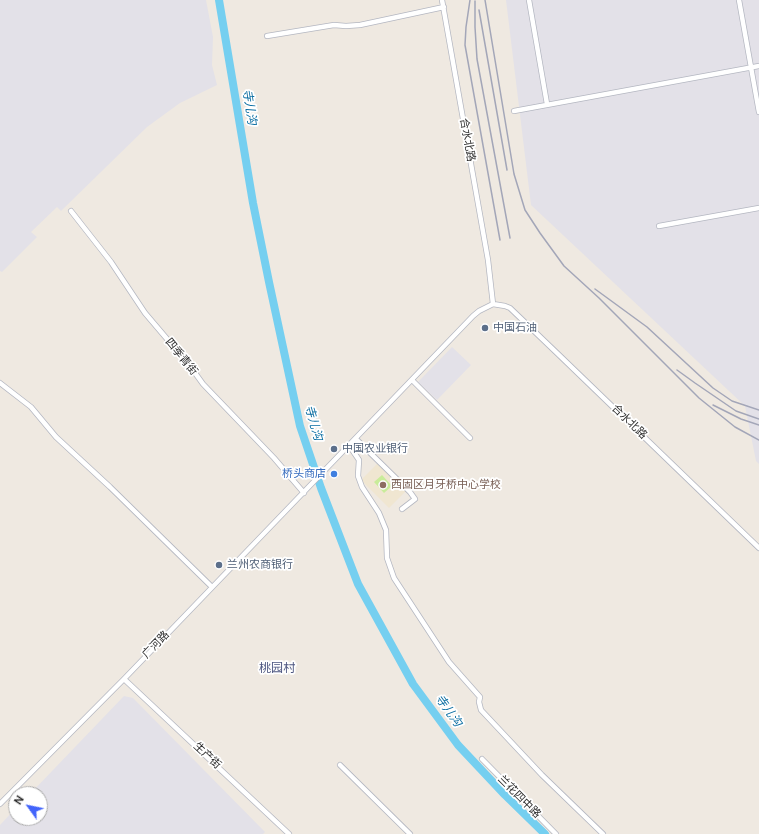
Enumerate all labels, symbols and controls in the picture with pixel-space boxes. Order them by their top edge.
water label: 寺儿沟 [239,88,259,126]
street label: 合水北路 [457,117,477,163]
place label: 中国石油 [493,321,537,335]
marker: 中国石油 [480,323,490,333]
street label: 四季青街 [162,336,200,378]
street label: 合水北路 [609,402,649,442]
water label: 寺儿沟 [301,404,325,442]
place label: 中国农业银行 [342,442,408,456]
marker: 中国农业银行 [329,444,339,454]
place label: 桥头商店 [282,467,326,481]
marker: 桥头商店 [329,469,339,479]
place label: 西固区月牙桥中心学校 [391,478,501,492]
marker: 西固区月牙桥中心学校 [378,480,388,490]
place label: 兰州农商银行 [227,558,293,572]
marker: 兰州农商银行 [214,560,224,570]
street label: 广河路 [140,629,172,661]
district label: 桃园村 [259,662,295,676]
water label: 寺儿沟 [432,692,464,730]
street label: 生产街 [190,740,224,772]
street label: 兰花四中路 [495,773,543,821]
north arrow [8,786,48,826]
text: N [11,793,27,807]

